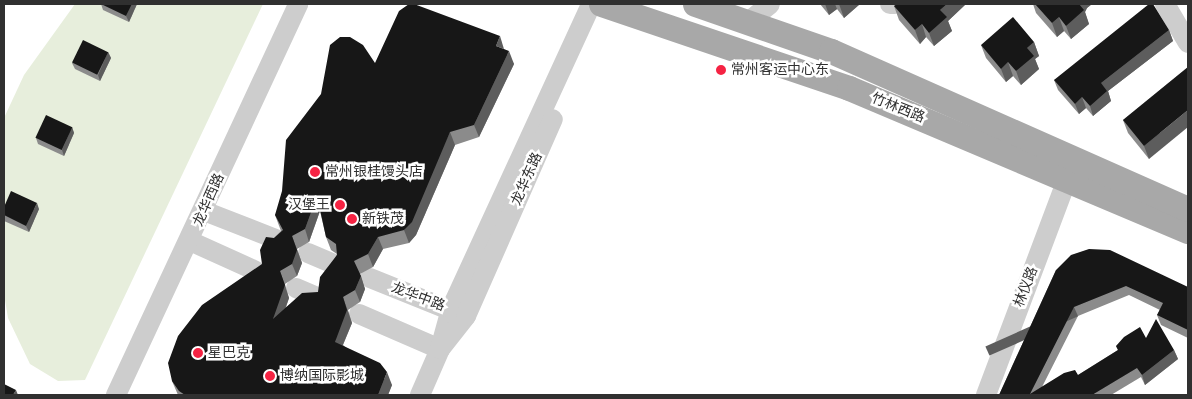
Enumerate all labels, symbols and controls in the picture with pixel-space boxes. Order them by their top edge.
place label: 常州客运中心东 [731,62,829,78]
marker: 常州客运中心东 [715,64,727,76]
street label: 竹林西路 [869,90,927,126]
street label: 龙华东路 [508,150,546,208]
place label: 常州银桂馒头店 [325,164,423,180]
marker: 常州银桂馒头店 [309,166,321,178]
street label: 龙华西路 [190,171,228,229]
place label: 汉堡王 [288,197,330,213]
marker: 汉堡王 [334,199,346,211]
place label: 新铁茂 [362,211,404,227]
marker: 新铁茂 [346,213,358,225]
street label: 林仪路 [1011,264,1041,310]
street label: 龙华中路 [389,279,447,315]
place label: 星巴克 [208,345,250,361]
marker: 星巴克 [192,347,204,359]
place label: 博纳国际影城 [280,368,364,384]
marker: 博纳国际影城 [264,370,276,382]

